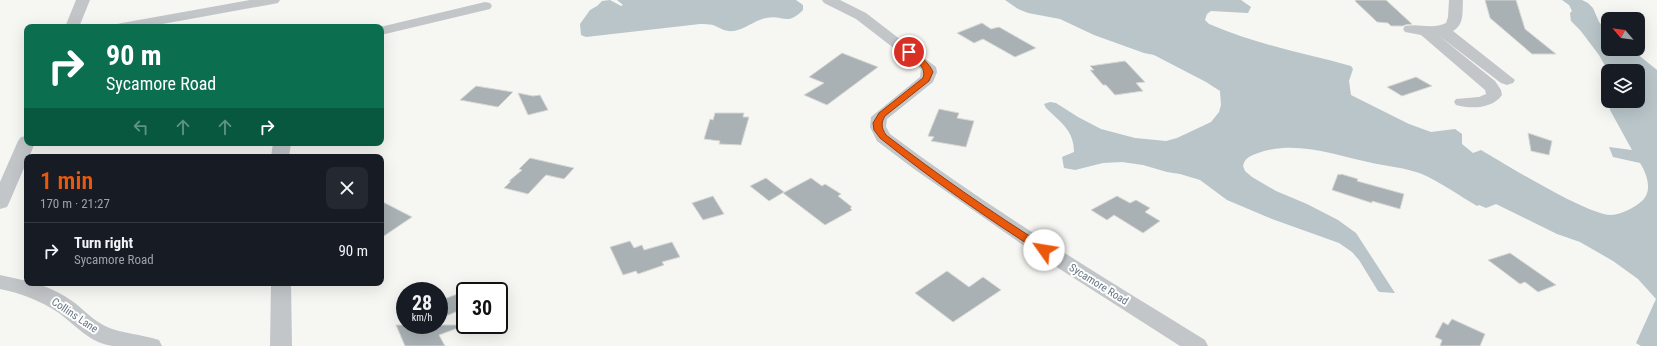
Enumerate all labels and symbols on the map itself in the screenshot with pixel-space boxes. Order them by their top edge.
north arrow [1601,12,1645,56]
pin [892,35,926,69]
position arrow [1023,229,1065,271]
street label: Sycamore Road [1067,261,1131,308]
speed limit sign: 30 [456,282,508,334]
street label: Collins Lane [49,295,100,336]

